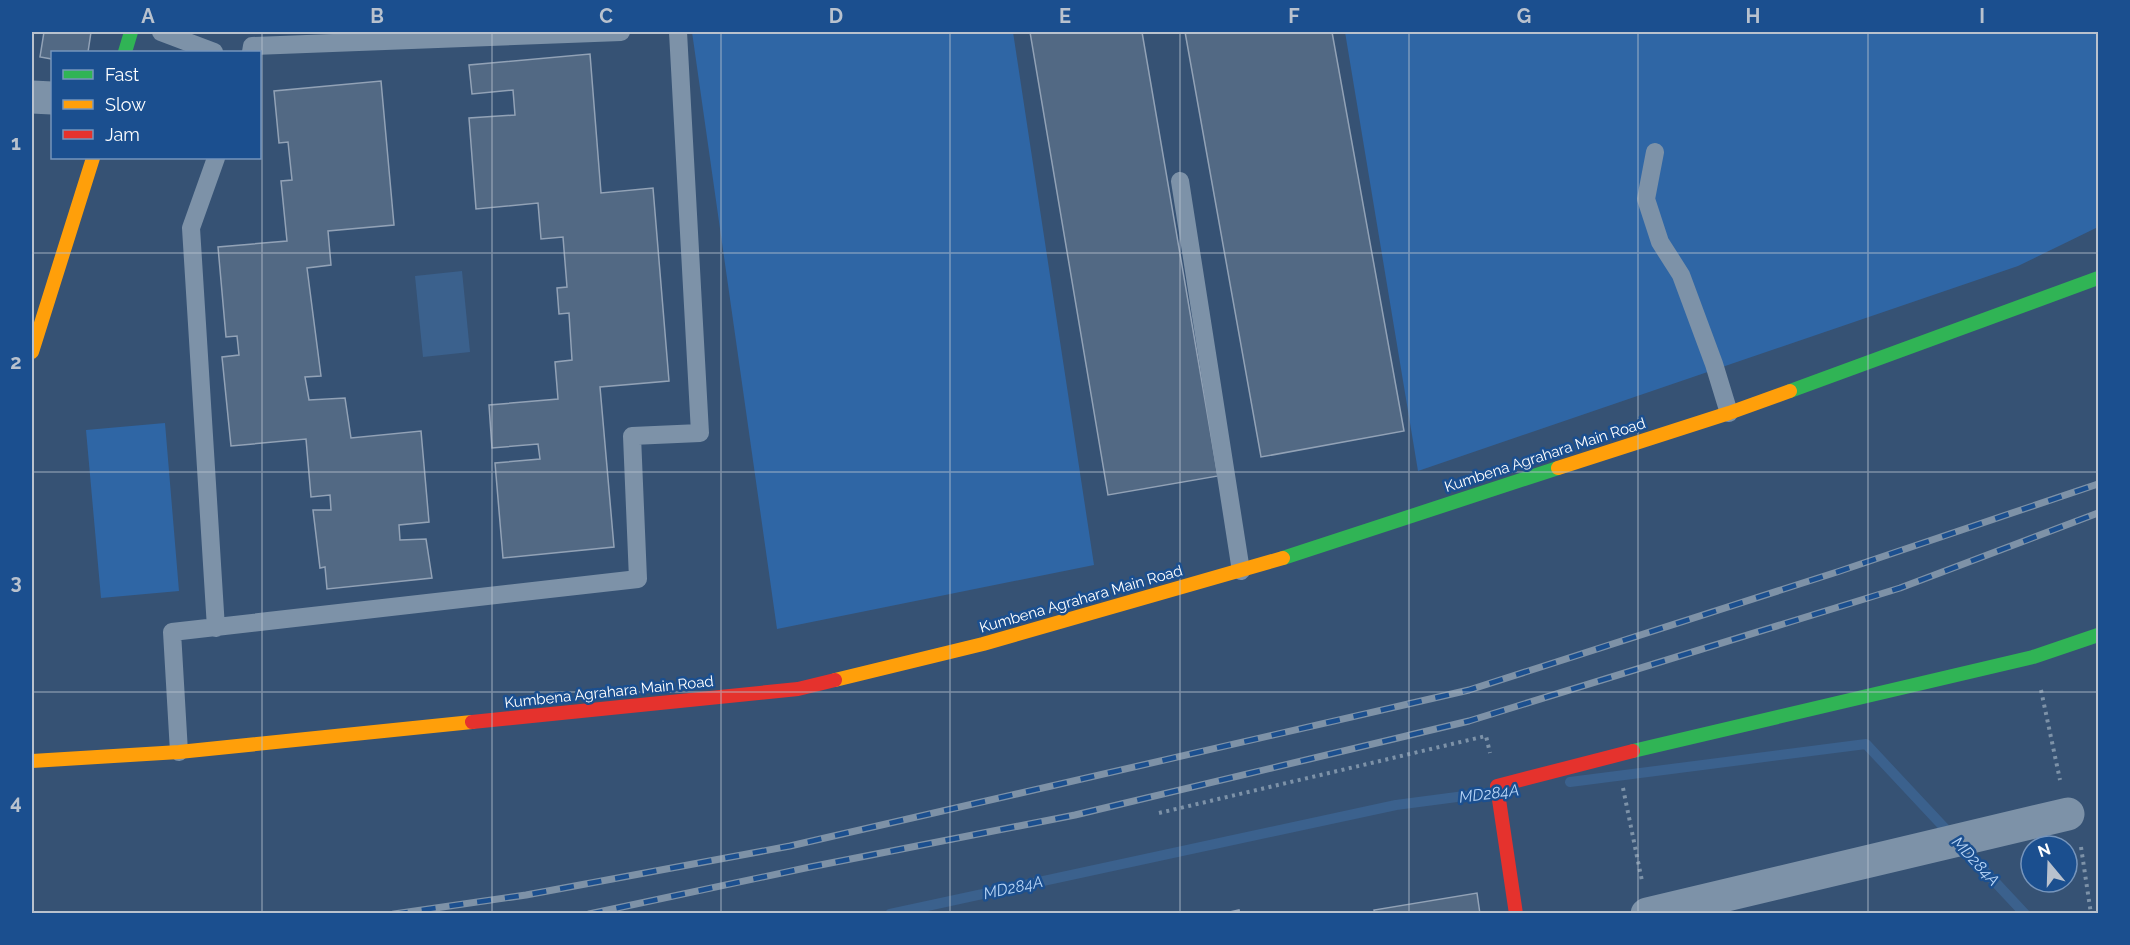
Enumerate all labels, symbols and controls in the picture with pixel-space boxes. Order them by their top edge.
text: A [141,4,155,28]
text: B [370,4,384,28]
text: C [599,4,613,28]
text: D [829,4,843,28]
text: E [1059,4,1071,28]
text: F [1288,4,1300,28]
text: G [1517,4,1531,28]
text: H [1746,4,1760,28]
text: I [1979,4,1985,28]
legend [51,51,261,159]
text: Fast [105,64,139,85]
text: Slow [105,94,146,115]
text: Jam [105,124,140,145]
text: 1 [11,131,21,155]
text: 2 [10,350,22,374]
street label: Kumbena Agrahara Main Road [1442,414,1648,496]
street label: Kumbena Agrahara Main Road [977,561,1185,637]
text: 3 [10,570,22,594]
street label: Kumbena Agrahara Main Road [504,672,714,712]
water label: MD284A [1458,780,1520,807]
text: 4 [10,790,22,814]
water label: MD284A [1948,833,2003,890]
north arrow [2019,834,2079,894]
text: N [2035,839,2053,861]
water label: MD284A [982,872,1045,903]

